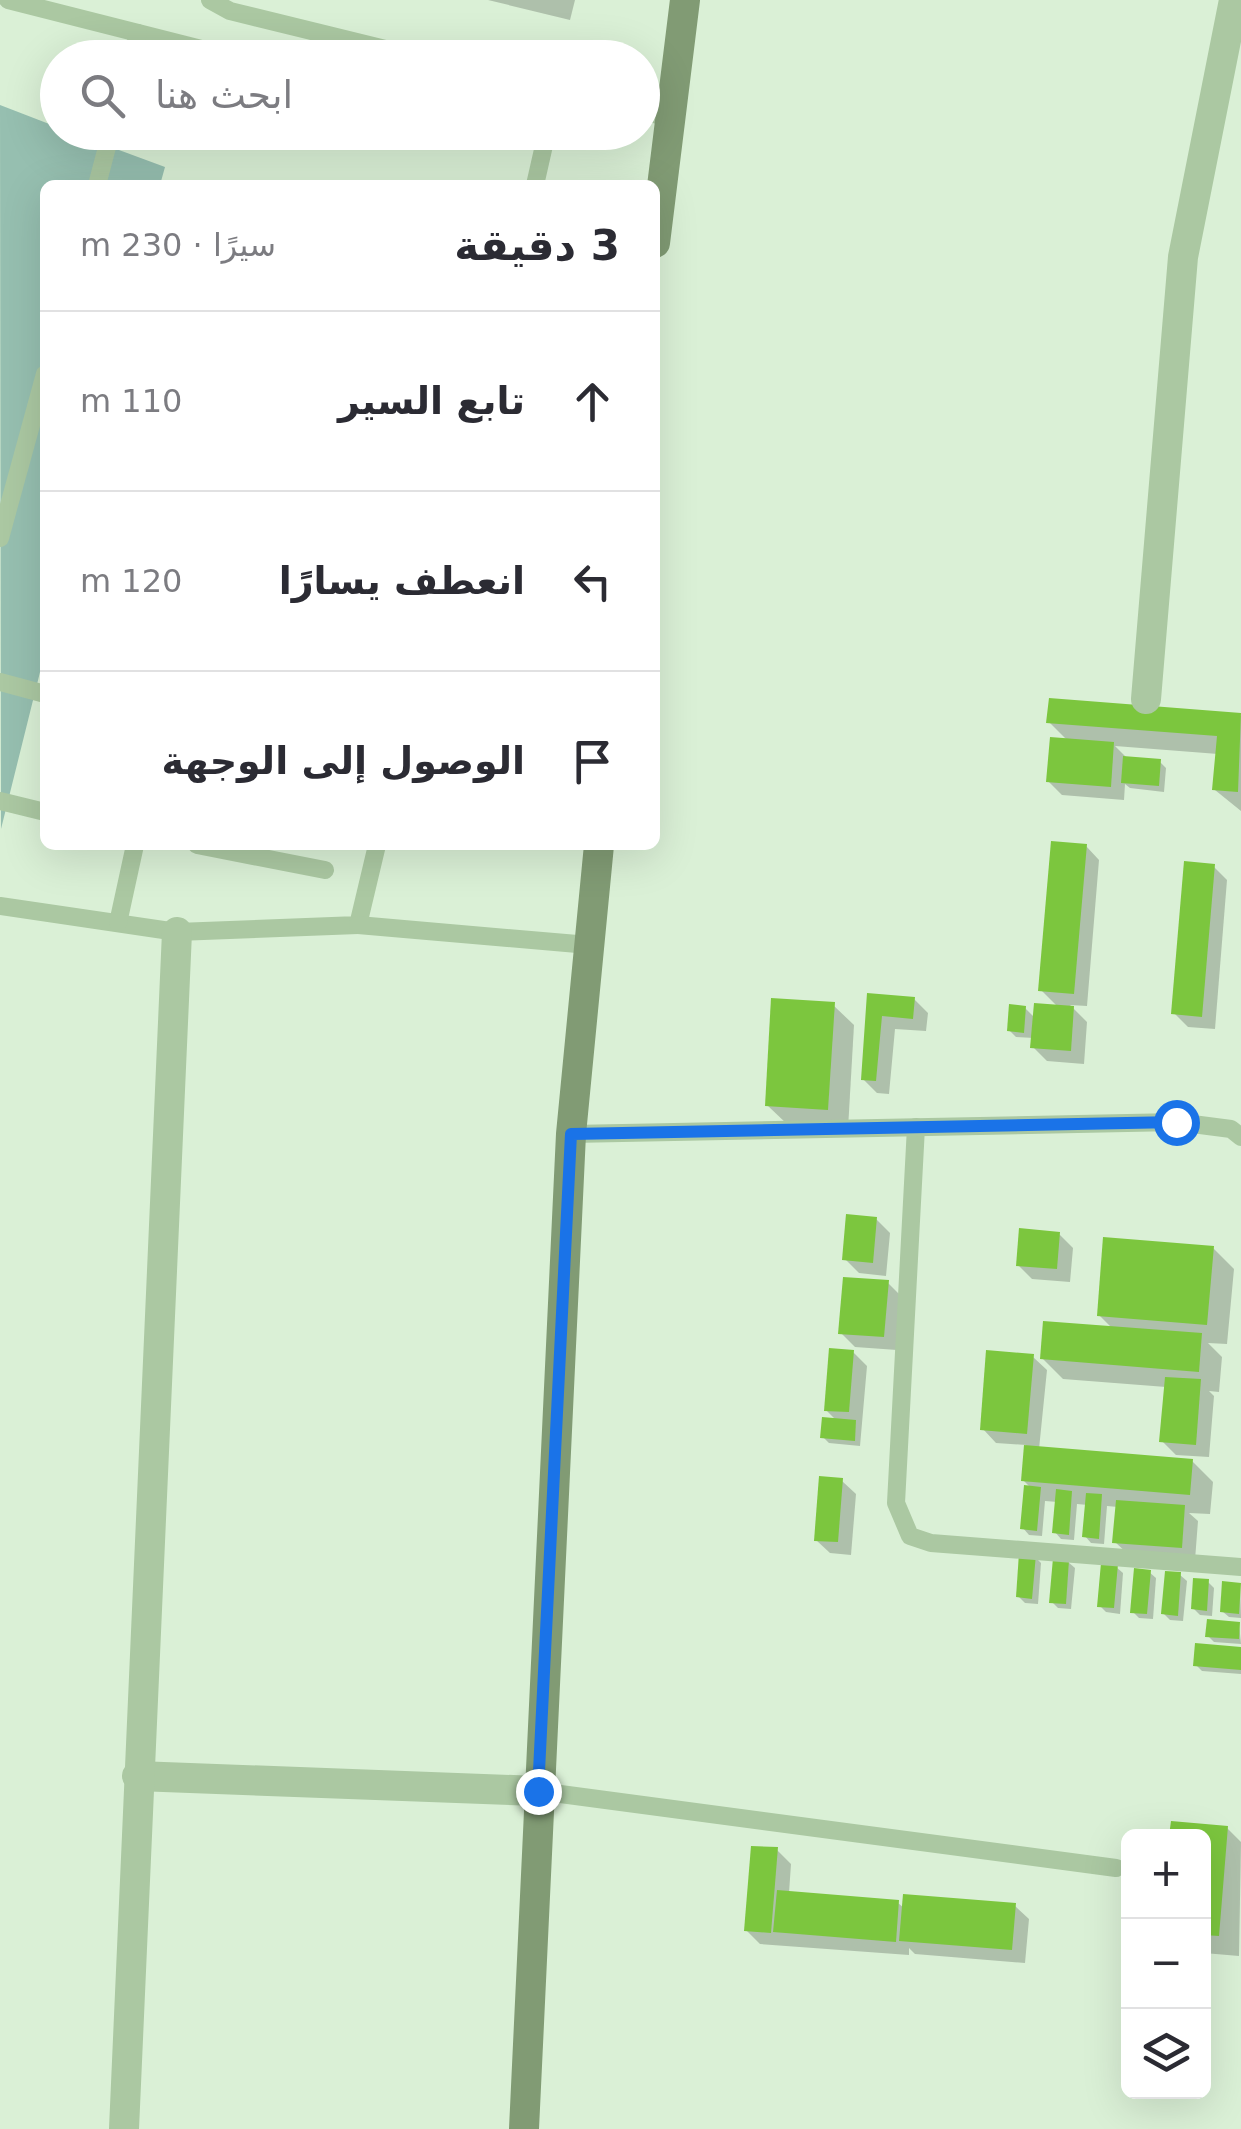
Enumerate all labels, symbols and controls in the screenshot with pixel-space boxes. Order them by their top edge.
search box [40,40,660,150]
icon: search [75,68,130,123]
text: ابحث هنا [155,73,293,117]
text: 3 دقيقة [454,221,620,270]
text: سيرًا · 230 m [80,226,276,264]
icon: ahead [565,374,620,429]
text: تابع السير [338,379,525,423]
text: 110 m [80,382,182,420]
icon: left [565,554,620,609]
text: انعطف يسارًا [279,559,525,603]
text: 120 m [80,562,182,600]
icon: arrive [565,734,620,789]
text: الوصول إلى الوجهة [162,739,525,783]
route start [1154,1100,1200,1146]
route end [516,1769,562,1815]
map controls [1121,1829,1211,2099]
button: + [1121,1829,1211,1919]
button: − [1121,1919,1211,2009]
button: layers [1121,2009,1211,2099]

